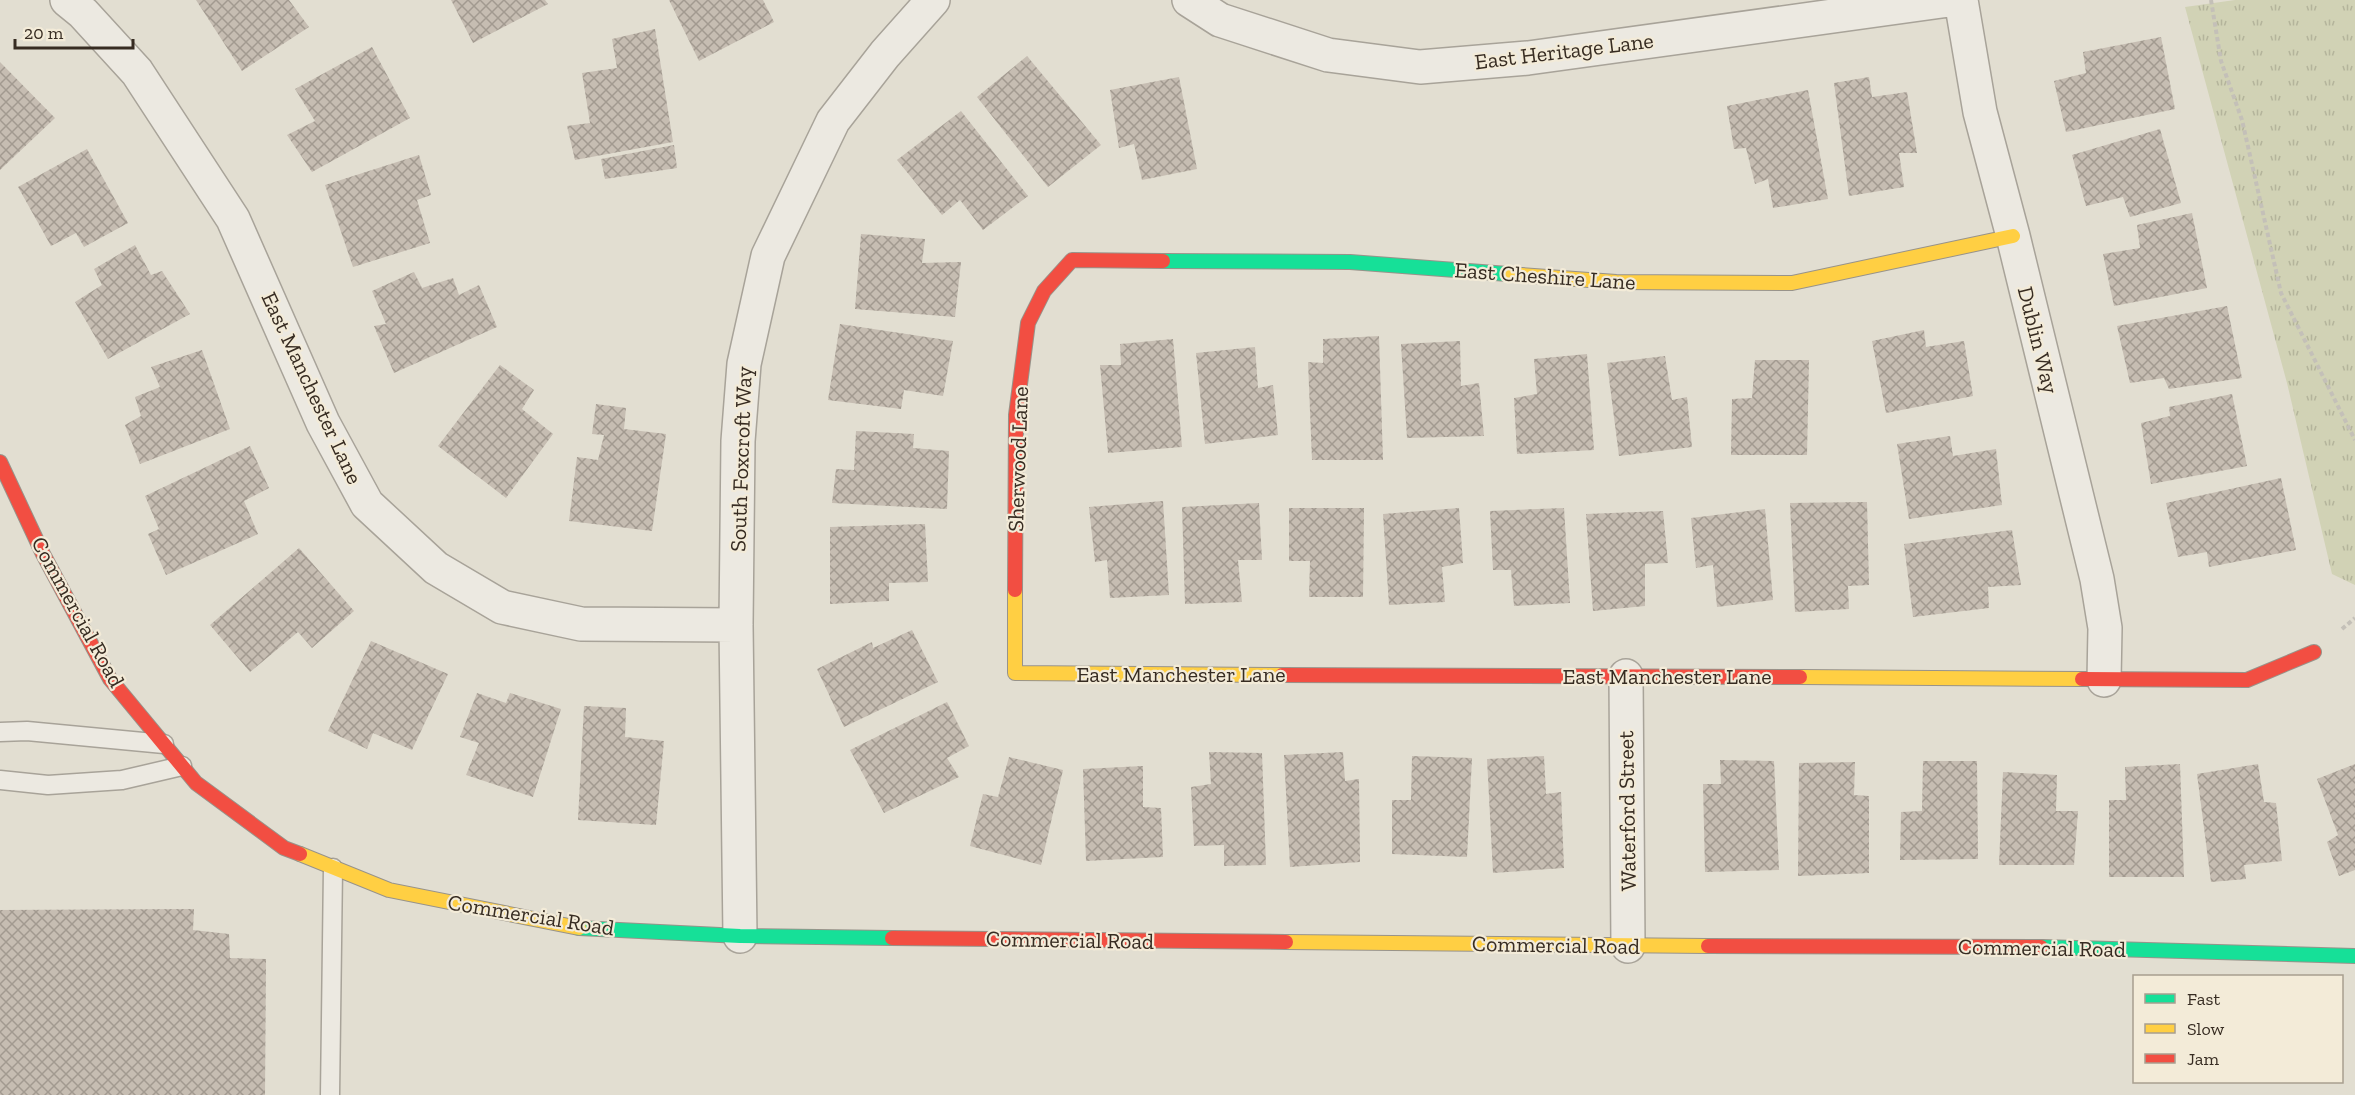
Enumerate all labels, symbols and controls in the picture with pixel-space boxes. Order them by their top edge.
scale bar [15,12,134,50]
text: 20 m [24,22,64,44]
street label: East Heritage Lane [1473,27,1655,75]
street label: East Cheshire Lane [1454,256,1636,296]
street label: Dublin Way [2012,284,2065,397]
street label: East Manchester Lane [256,288,368,488]
street label: South Foxcroft Way [724,365,758,552]
street label: Sherwood Lane [1002,386,1034,532]
street label: Commercial Road [25,532,131,692]
street label: East Manchester Lane [1076,661,1286,688]
street label: East Manchester Lane [1562,663,1772,690]
street label: Waterford Street [1612,730,1642,891]
street label: Commercial Road [446,889,616,941]
street label: Commercial Road [986,925,1154,955]
street label: Commercial Road [1472,930,1640,960]
street label: Commercial Road [1958,933,2126,963]
legend [2133,975,2343,1083]
text: Fast [2187,988,2220,1010]
text: Slow [2187,1018,2224,1040]
text: Jam [2187,1048,2219,1070]

